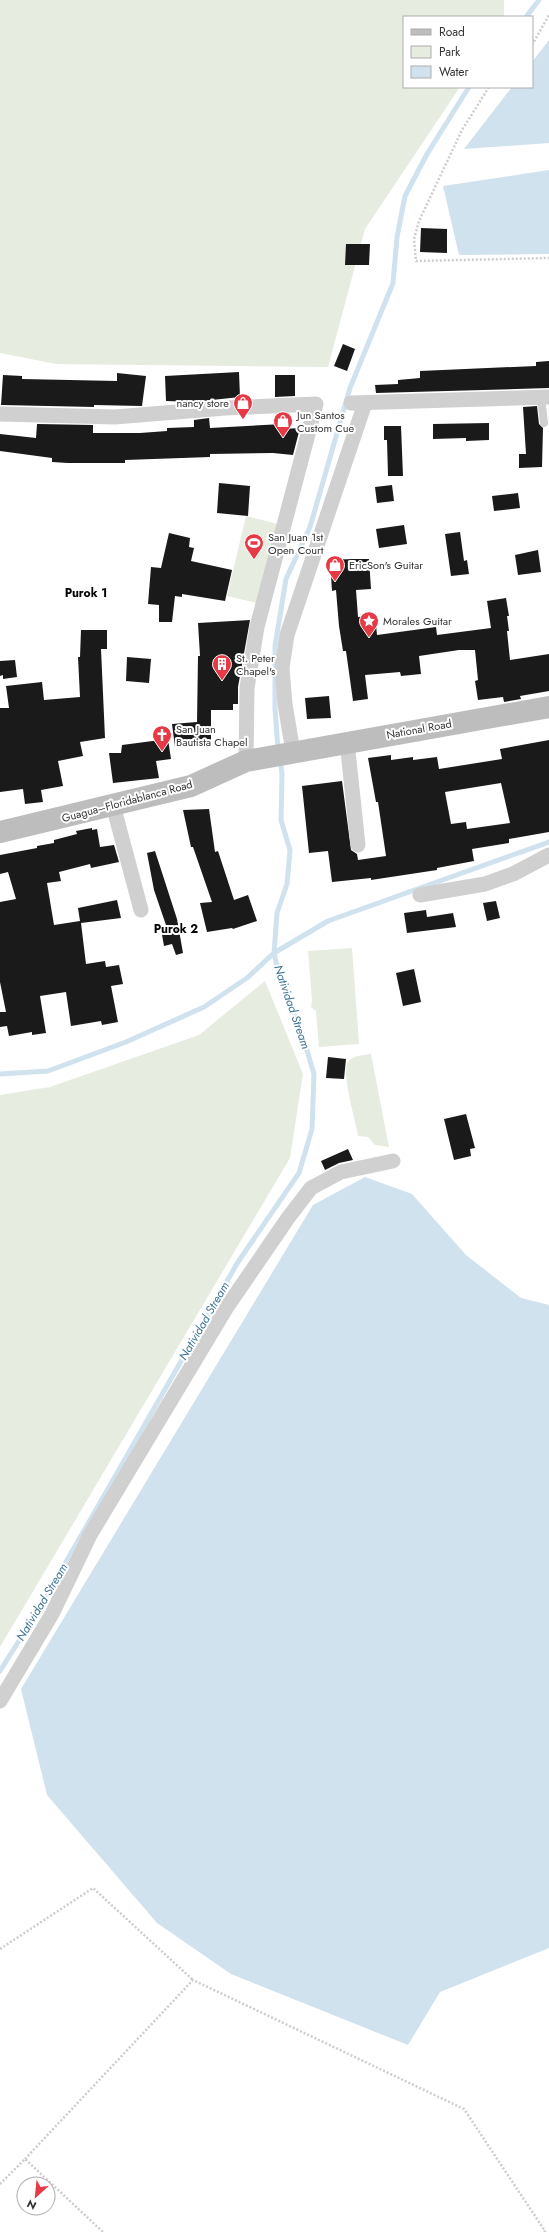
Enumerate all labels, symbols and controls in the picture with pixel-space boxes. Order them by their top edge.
legend [403,16,533,88]
text: Road [439,23,465,41]
text: Park [439,43,461,61]
text: Water [439,63,470,81]
shop icon: nancy store [232,392,254,420]
place label: nancy store [176,395,229,411]
place label: Jun Santos Custom Cue [295,407,355,436]
shop icon: Jun Santos Custom Cue [272,410,294,438]
place label: San Juan 1st Open Court [268,529,324,558]
sports icon: San Juan 1st Open Court [243,532,265,560]
shop icon: EricSon's Guitar [324,554,346,582]
place label: EricSon's Guitar [349,557,423,573]
district label: Purok 1 [65,584,107,602]
place icon: Morales Guitar [358,610,380,638]
place label: Morales Guitar [383,613,452,629]
place label: St. Peter Chapel's [236,650,276,679]
building icon: St. Peter Chapel's [211,653,233,681]
street label: National Road [385,715,453,743]
place label: San Juan Bautista Chapel [176,721,247,750]
church icon: San Juan Bautista Chapel [151,724,173,752]
street label: Guagua–Floridablanca Road [60,776,194,826]
district label: Purok 2 [154,920,198,938]
water label: Natividad Stream [269,963,315,1051]
water label: Natividad Stream [174,1278,234,1364]
water label: Natividad Stream [12,1560,72,1644]
north arrow [16,2176,56,2216]
text: N [24,2196,39,2214]

